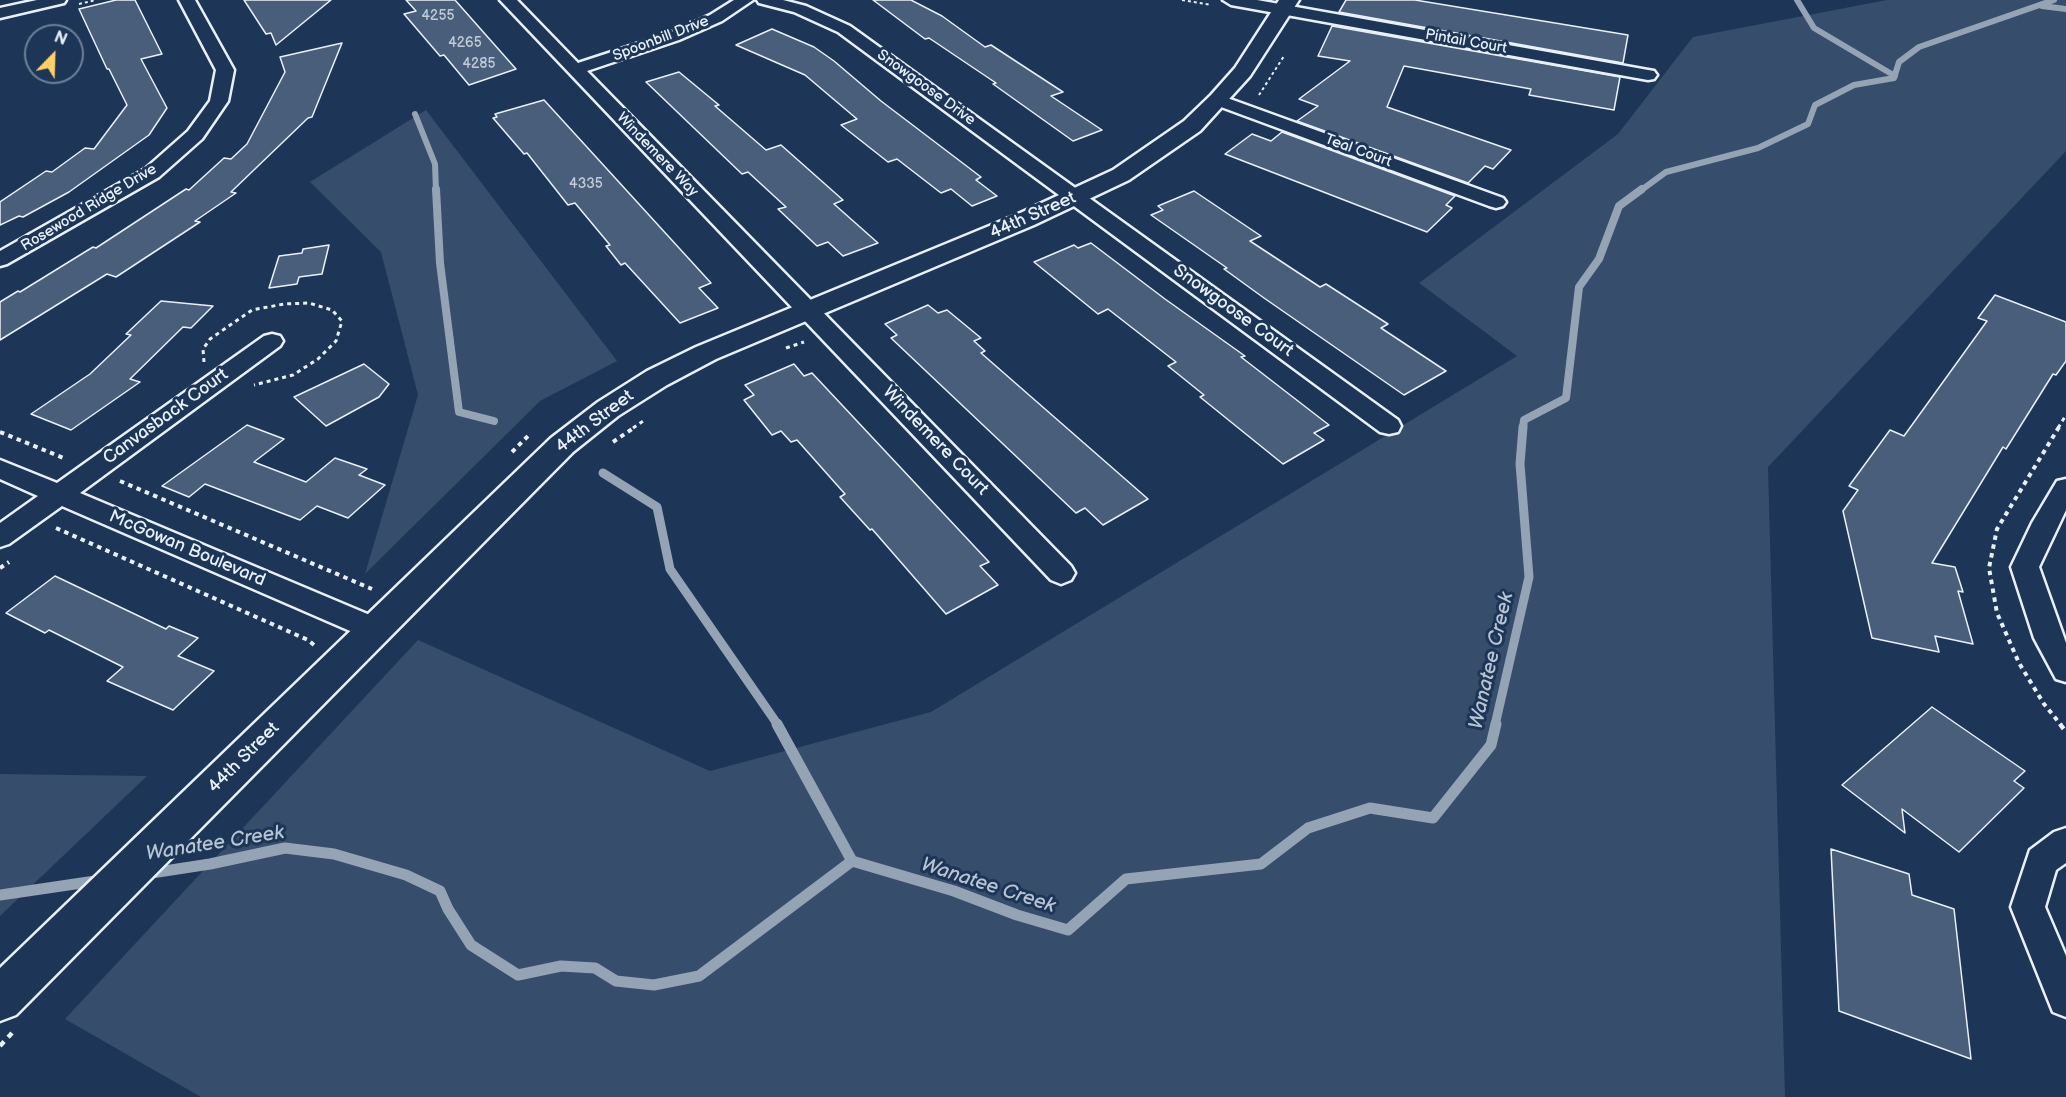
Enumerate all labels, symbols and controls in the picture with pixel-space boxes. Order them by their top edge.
house number: 4255 [422,8,454,24]
street label: Spoonbill Drive [610,12,712,66]
north arrow [24,24,84,84]
street label: Pintail Court [1424,26,1508,58]
text: N [51,28,70,50]
house number: 4265 [448,35,482,51]
street label: Snowgoose Drive [873,46,979,130]
house number: 4285 [463,56,495,72]
street label: Windemere Way [612,109,702,201]
street label: Teal Court [1322,131,1394,171]
street label: Rosewood Ridge Drive [18,160,160,256]
house number: 4335 [569,176,603,192]
street label: 44th Street [987,187,1079,245]
street label: Snowgoose Court [1169,260,1297,362]
street label: Canvasback Court [99,364,233,470]
street label: Windemere Court [877,382,993,500]
street label: 44th Street [552,386,638,458]
street label: McGowan Boulevard [106,506,268,592]
water label: Wanatee Creek [1465,590,1519,732]
street label: 44th Street [204,718,284,798]
water label: Wanatee Creek [144,821,286,867]
water label: Wanatee Creek [918,853,1058,919]

